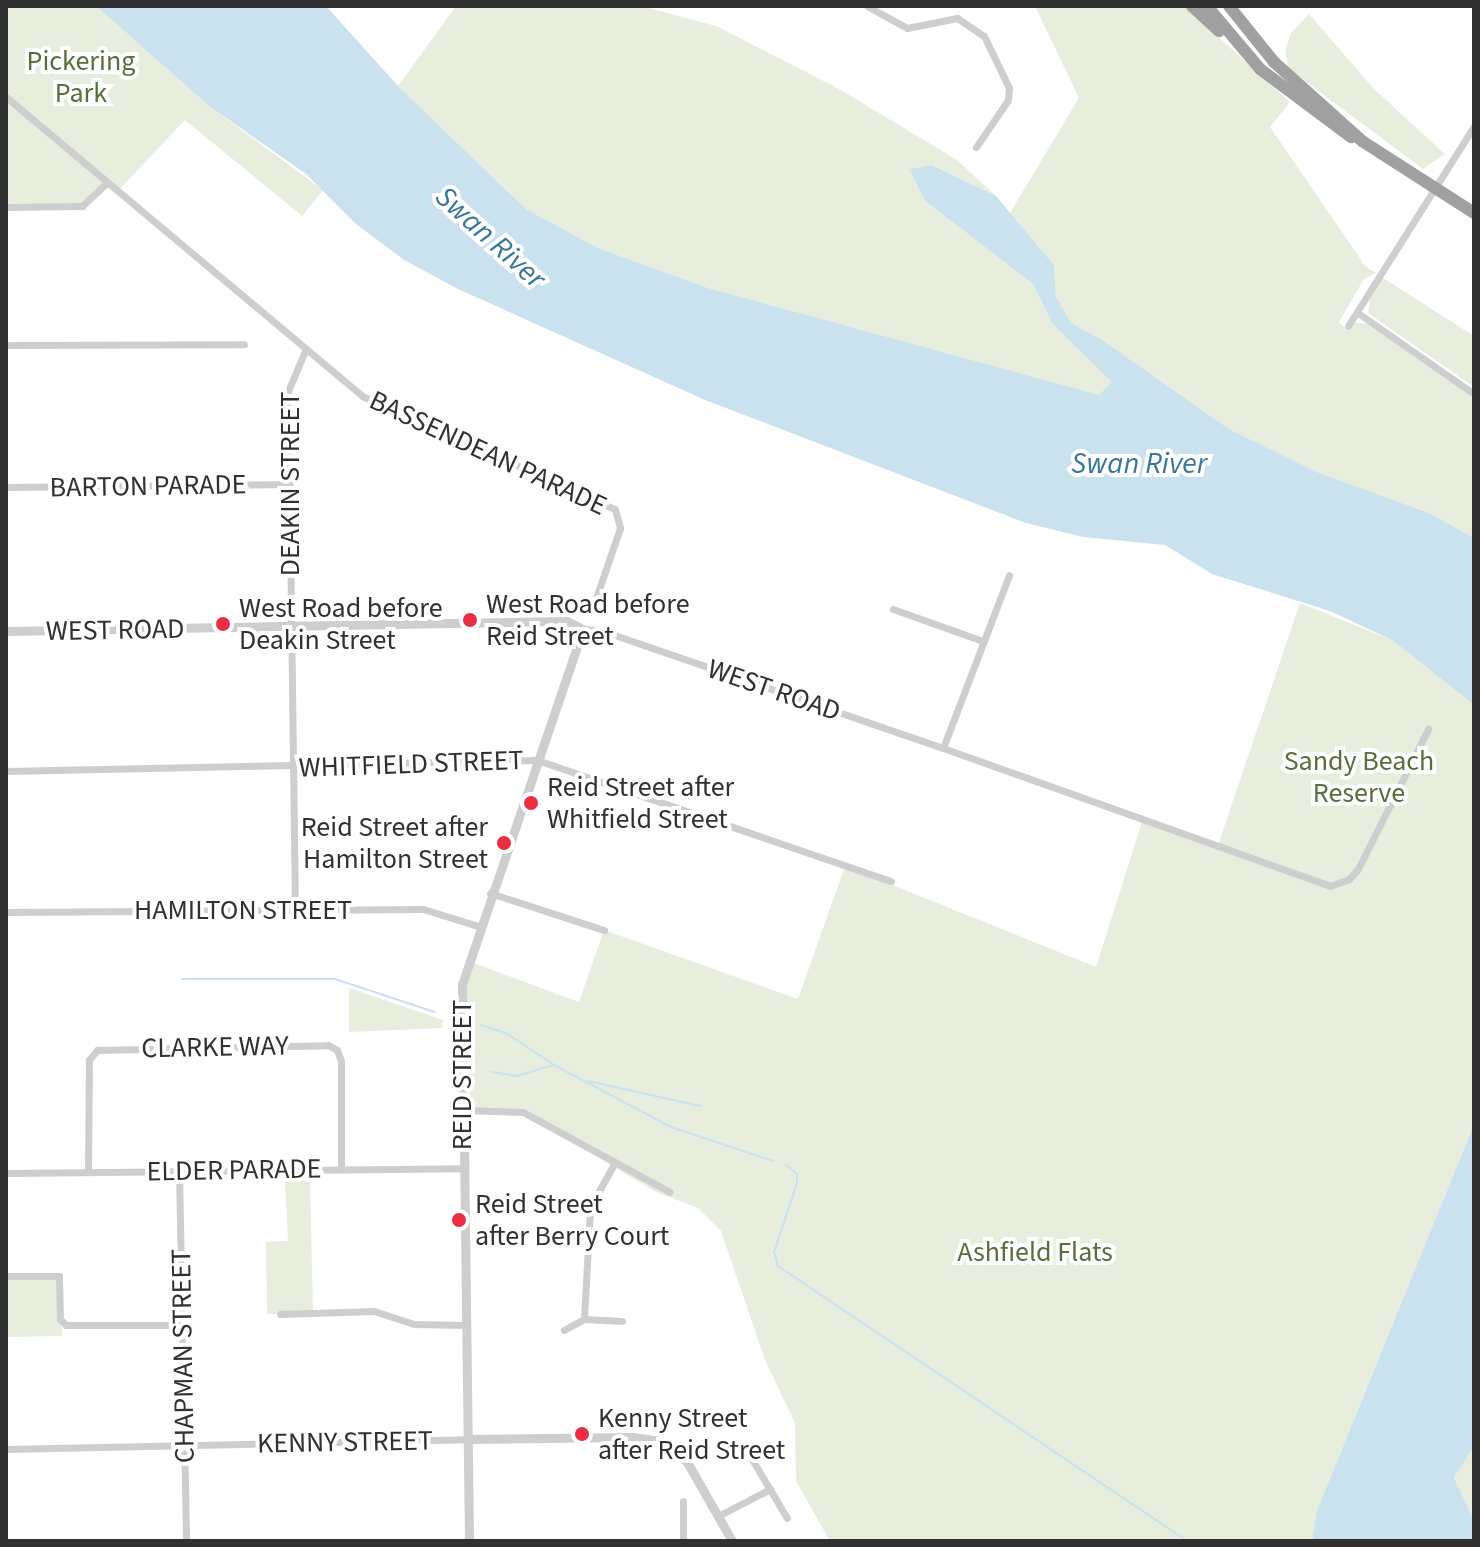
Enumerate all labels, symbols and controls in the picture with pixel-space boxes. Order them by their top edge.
park label: Pickering Park [27,44,135,110]
water label: Swan River [427,179,553,297]
street label: BASSENDEAN PARADE [364,383,612,523]
street label: DEAKIN STREET [273,392,307,576]
water label: Swan River [1071,446,1207,482]
street label: BARTON PARADE [49,467,247,505]
place label: West Road before Reid Street [486,587,690,653]
place label: West Road before Deakin Street [239,591,443,657]
marker: West Road before Reid Street [461,611,479,629]
street label: WEST ROAD [46,612,184,648]
marker: West Road before Deakin Street [214,615,232,633]
street label: WEST ROAD [703,652,845,728]
street label: WHITFIELD STREET [298,743,524,785]
park label: Sandy Beach Reserve [1284,744,1434,810]
place label: Reid Street after Whitfield Street [547,770,734,836]
marker: Reid Street after Whitfield Street [522,794,540,812]
place label: Reid Street after Hamilton Street [301,810,488,876]
marker: Reid Street after Hamilton Street [495,834,513,852]
street label: HAMILTON STREET [134,893,352,927]
street label: REID STREET [445,1000,479,1150]
street label: CLARKE WAY [141,1029,289,1065]
street label: ELDER PARADE [146,1152,322,1188]
place label: Reid Street after Berry Court [475,1187,669,1253]
marker: Reid Street after Berry Court [450,1211,468,1229]
park label: Ashfield Flats [957,1235,1113,1269]
street label: CHAPMAN STREET [164,1249,202,1463]
place label: Kenny Street after Reid Street [598,1401,785,1467]
street label: KENNY STREET [257,1424,433,1460]
marker: Kenny Street after Reid Street [573,1425,591,1443]

